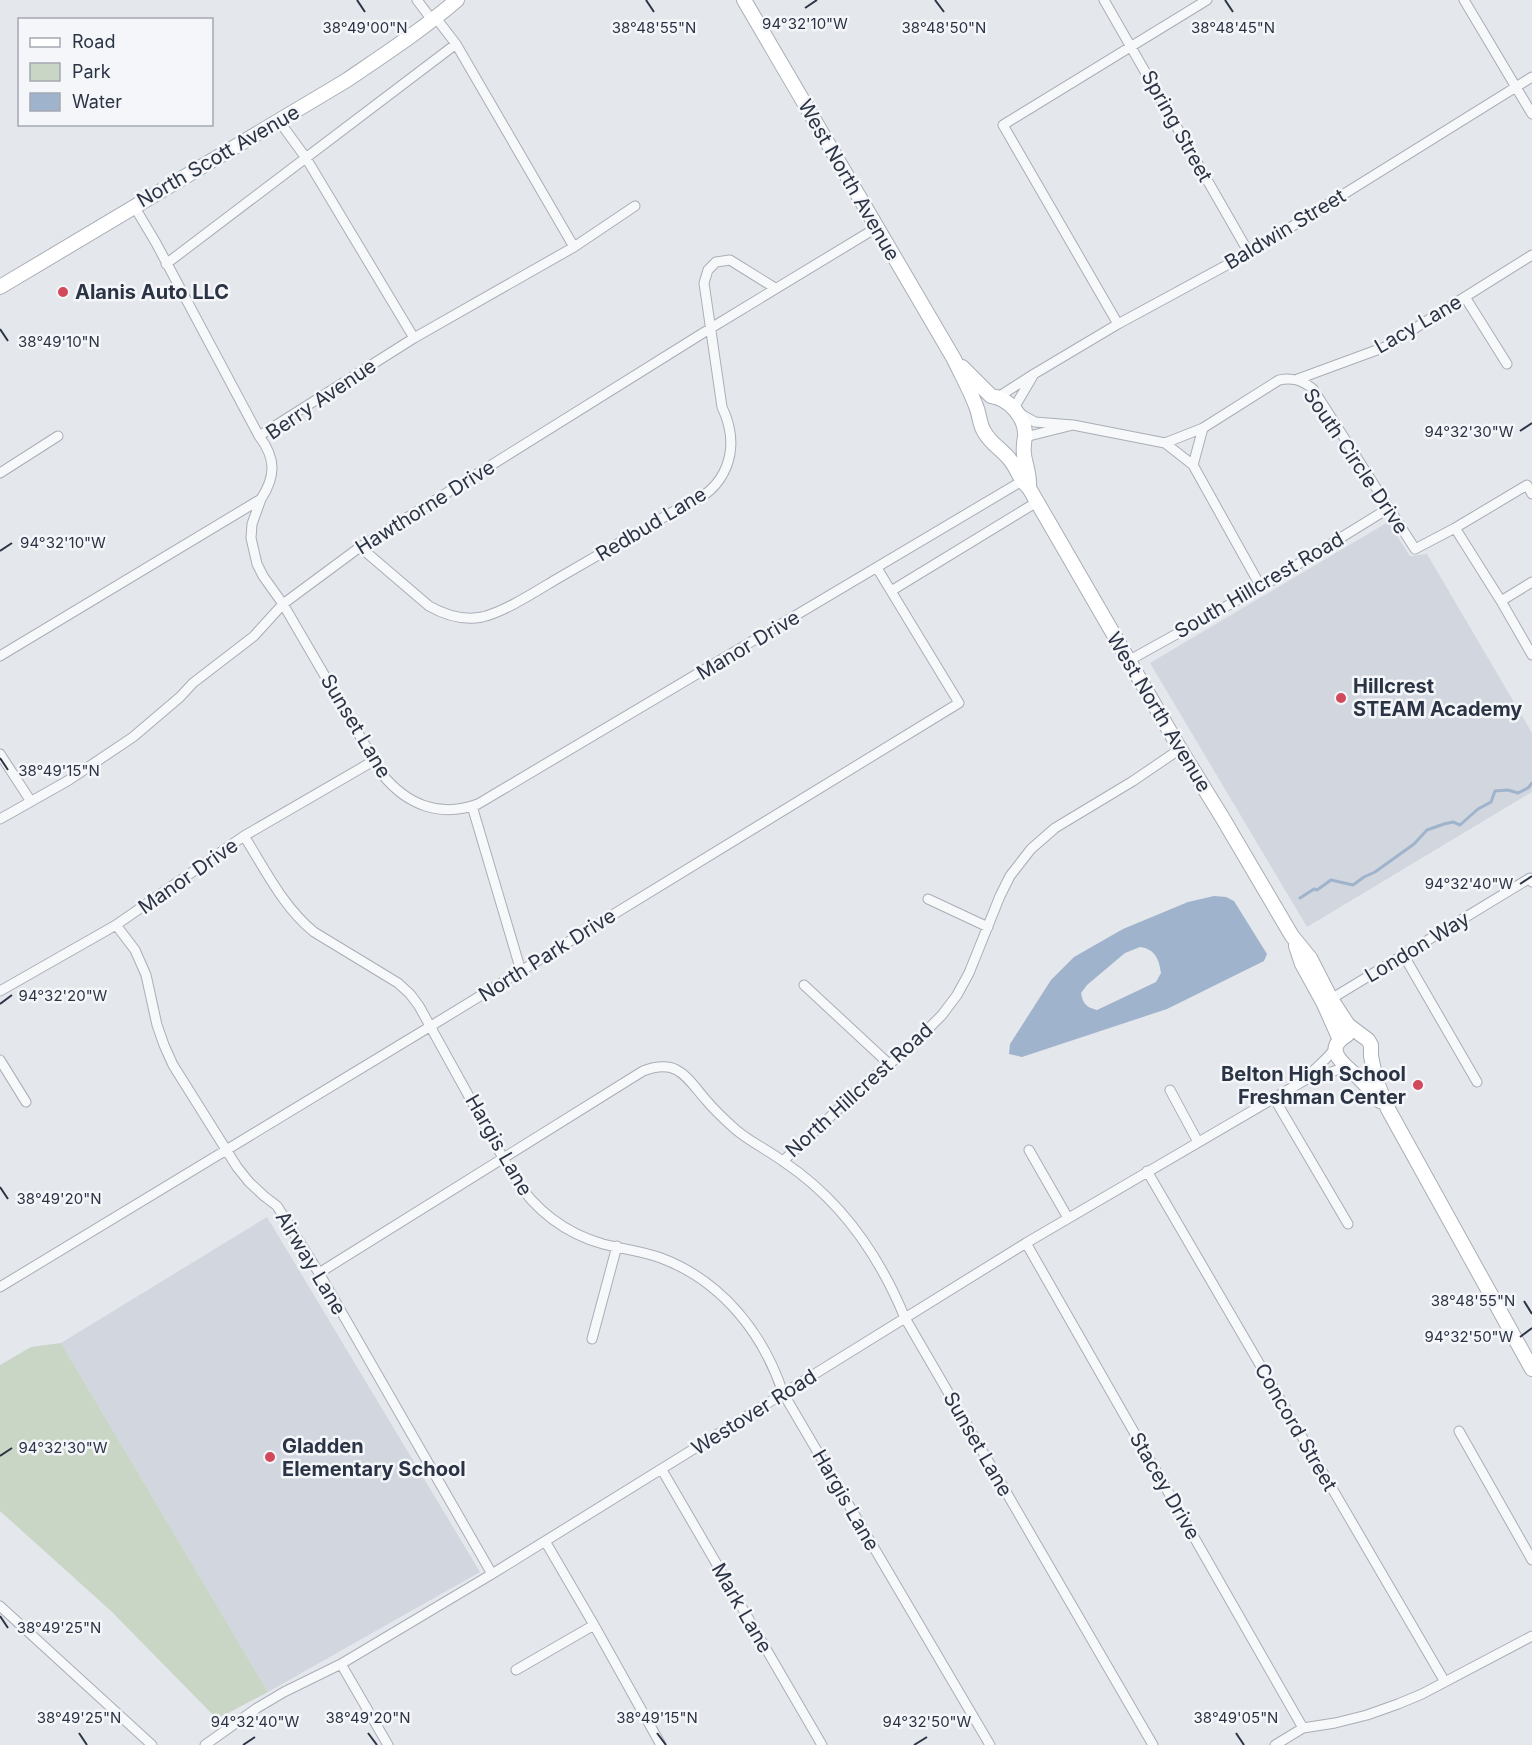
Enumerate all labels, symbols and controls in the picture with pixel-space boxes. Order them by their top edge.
text: 94°32'10"W [762,14,848,33]
legend [18,18,213,126]
text: 38°49'00"N [322,18,408,37]
text: 38°48'55"N [612,18,696,37]
text: 38°48'50"N [902,18,986,37]
text: 38°48'45"N [1191,18,1275,37]
text: Road [72,31,115,52]
text: Park [72,61,111,82]
street label: Spring Street [1136,66,1218,186]
text: Water [72,91,122,112]
street label: West North Avenue [793,95,905,265]
street label: North Scott Avenue [132,100,304,212]
street label: Baldwin Street [1220,183,1350,274]
place label: Alanis Auto LLC [75,280,229,304]
marker: Alanis Auto LLC [56,285,70,299]
street label: Lacy Lane [1370,289,1466,359]
text: 38°49'10"N [18,332,100,351]
street label: Berry Avenue [261,353,381,445]
street label: South Circle Drive [1298,384,1414,538]
text: 94°32'30"W [1425,422,1514,441]
street label: Hawthorne Drive [351,455,499,559]
street label: Redbud Lane [591,482,711,566]
street label: South Hillcrest Road [1170,527,1348,643]
text: 94°32'10"W [20,533,106,552]
street label: Manor Drive [692,605,804,685]
street label: West North Avenue [1102,628,1216,796]
street label: Sunset Lane [316,670,396,782]
place label: Hillcrest STEAM Academy [1353,674,1522,721]
marker: Hillcrest STEAM Academy [1334,691,1348,705]
text: 38°49'15"N [18,761,100,780]
street label: Manor Drive [134,833,242,919]
text: 94°32'40"W [1425,874,1513,893]
street label: North Park Drive [474,903,620,1007]
street label: London Way [1360,906,1474,988]
text: 94°32'20"W [19,986,108,1005]
street label: North Hillcrest Road [781,1018,937,1162]
place label: Belton High School Freshman Center [1221,1062,1406,1109]
marker: Belton High School Freshman Center [1411,1078,1425,1092]
street label: Hargis Lane [460,1090,538,1200]
text: 38°49'20"N [17,1189,101,1208]
street label: Airway Lane [271,1207,351,1319]
text: 38°48'55"N [1431,1291,1515,1310]
text: 94°32'50"W [1425,1327,1514,1346]
street label: Concord Street [1250,1359,1342,1495]
street label: Westover Road [687,1364,821,1460]
street label: Sunset Lane [938,1387,1018,1501]
street label: Stacey Drive [1125,1428,1205,1544]
place label: Gladden Elementary School [282,1434,466,1481]
text: 94°32'30"W [19,1438,108,1457]
street label: Hargis Lane [807,1445,885,1555]
marker: Gladden Elementary School [263,1450,277,1464]
street label: Mark Lane [707,1559,777,1657]
text: 38°49'25"N [17,1618,101,1637]
text: 38°49'25"N [37,1708,121,1727]
text: 38°49'20"N [326,1708,410,1727]
text: 38°49'15"N [616,1708,698,1727]
text: 38°49'05"N [1194,1708,1278,1727]
text: 94°32'40"W [211,1712,299,1731]
text: 94°32'50"W [883,1712,972,1731]

